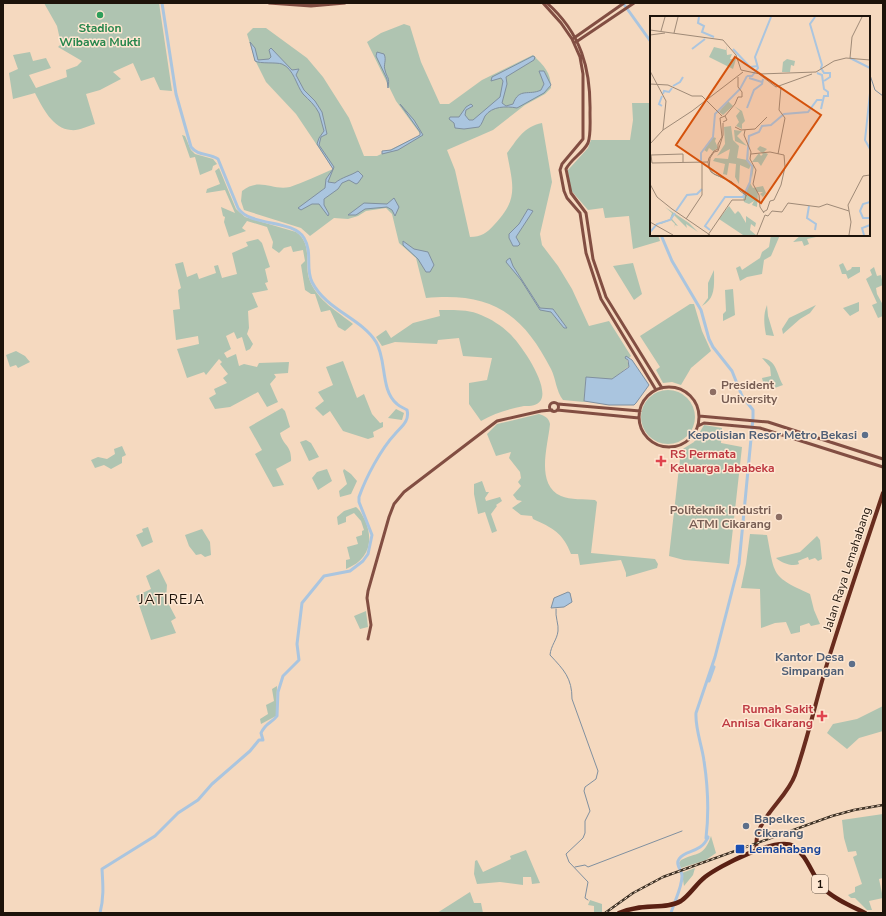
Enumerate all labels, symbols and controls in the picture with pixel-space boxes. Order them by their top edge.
marker: Stadion Wibawa Mukti [95,10,105,20]
inset map [650,16,870,236]
place label: Stadion Wibawa Mukti [59,20,141,50]
place label: President University [721,377,778,407]
marker: President University [708,387,718,397]
place label: Kepolisian Resor Metro Bekasi [688,427,857,443]
marker: Kepolisian Resor Metro Bekasi [860,430,870,440]
place label: RS Permata Keluarga Jababeka [670,446,775,476]
marker: RS Permata Keluarga Jababeka [655,455,667,467]
place label: Politeknik Industri ATMI Cikarang [670,502,771,532]
street label: Jalan Raya Lemahabang [819,505,875,634]
marker: Politeknik Industri ATMI Cikarang [774,512,784,522]
district label: JATIREJA [138,590,205,609]
place label: Kantor Desa Simpangan [775,649,844,679]
marker: Kantor Desa Simpangan [847,659,857,669]
place label: Rumah Sakit Annisa Cikarang [722,701,813,731]
marker: Rumah Sakit Annisa Cikarang [816,710,828,722]
place label: Bapelkes Cikarang [754,811,805,841]
marker: Bapelkes Cikarang [741,821,751,831]
place label: Lemahabang [749,841,821,857]
marker: Lemahabang [734,843,746,855]
road number: 1 [812,875,828,893]

